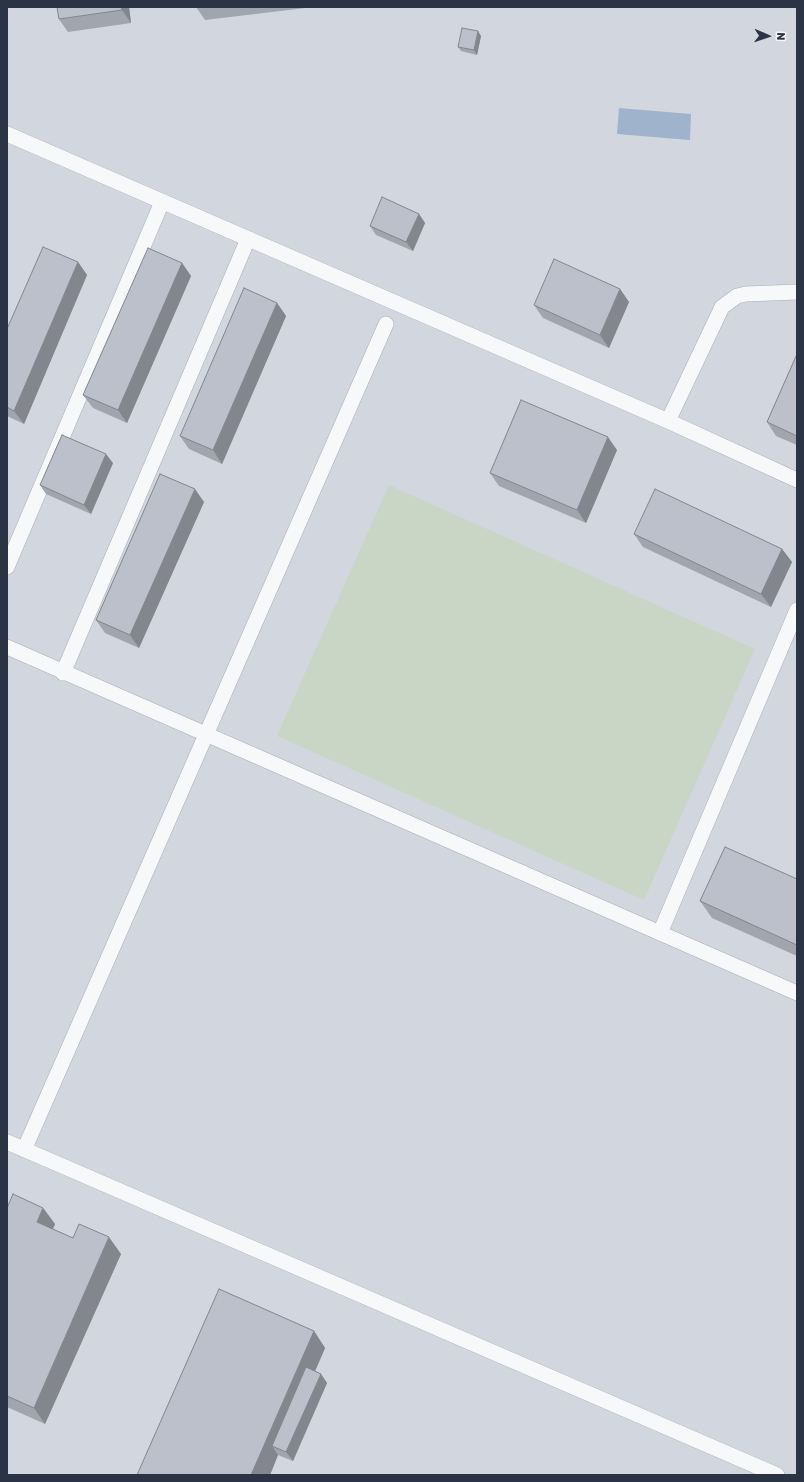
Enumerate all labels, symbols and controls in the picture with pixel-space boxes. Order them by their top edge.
north arrow [748,16,788,56]
text: N [774,32,787,41]

